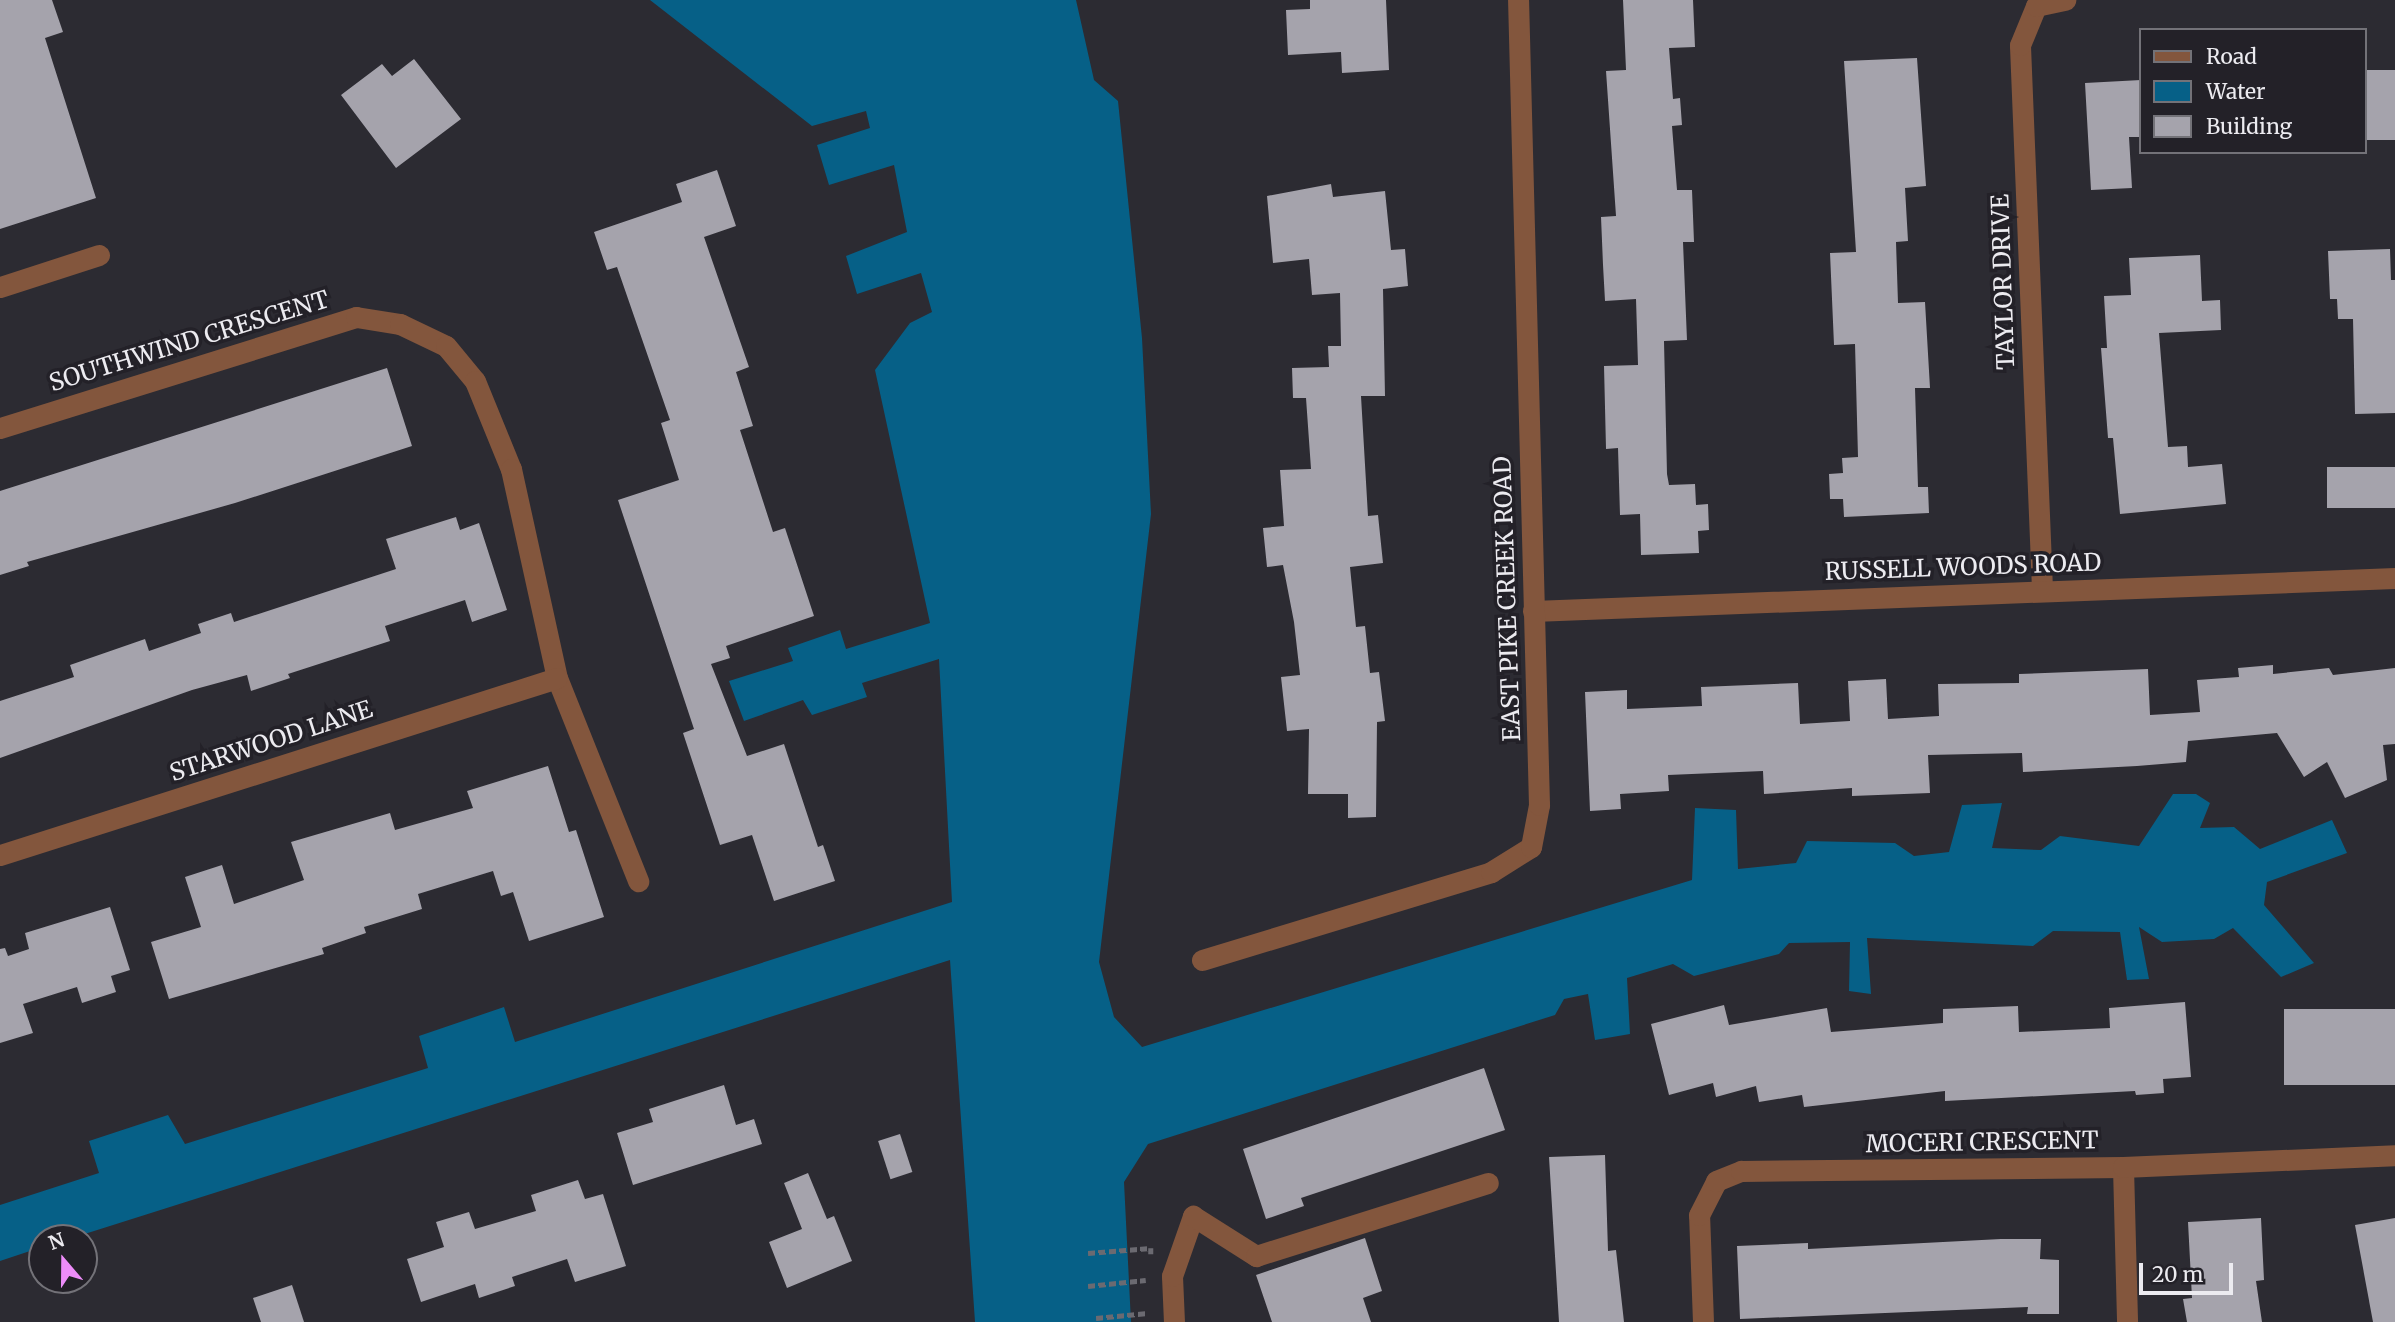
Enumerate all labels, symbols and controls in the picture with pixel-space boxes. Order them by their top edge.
legend [2140,28,2367,154]
text: Road [2206,43,2257,70]
text: Water [2206,78,2265,105]
text: Building [2206,113,2292,140]
street label: TAYLOR DRIVE [1986,194,2020,370]
street label: SOUTHWIND CRESCENT [46,285,332,397]
street label: EAST PIKE CREEK ROAD [1488,456,1526,742]
street label: RUSSELL WOODS ROAD [1824,548,2102,586]
street label: STARWOOD LANE [166,695,376,787]
street label: MOCERI CRESCENT [1865,1126,2099,1158]
north arrow [28,1224,98,1294]
text: N [45,1227,68,1255]
scale bar [2143,1248,2238,1292]
text: 20 m [2152,1261,2203,1288]

